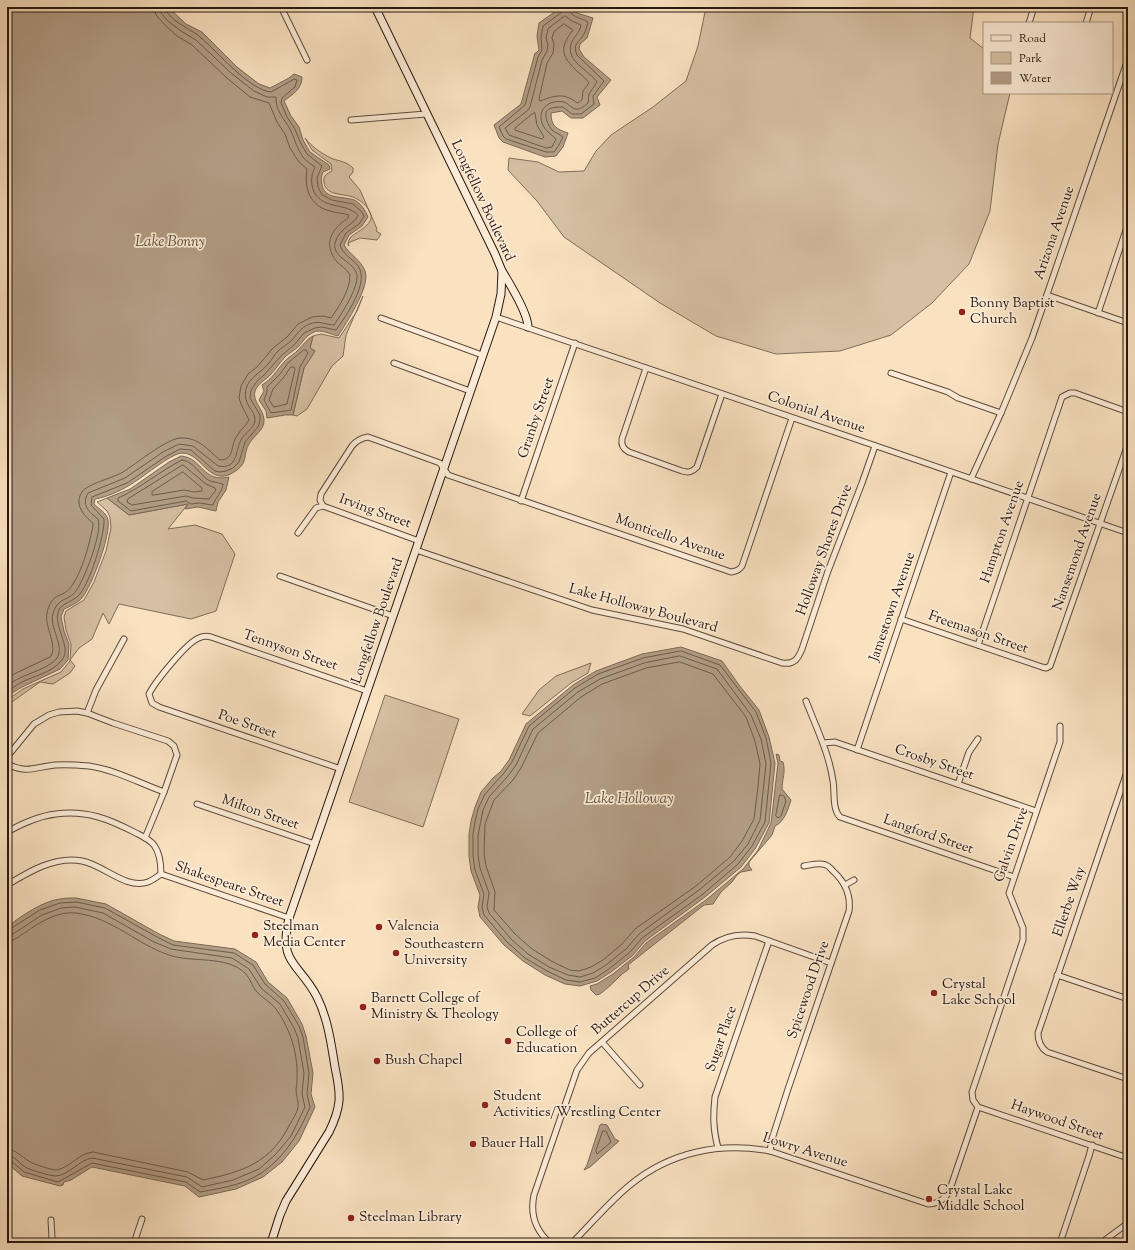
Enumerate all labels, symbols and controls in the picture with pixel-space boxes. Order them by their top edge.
legend [983,22,1113,94]
text: Road [1019,30,1046,48]
text: Park [1019,50,1042,68]
text: Water [1019,70,1052,88]
street label: Longfellow Boulevard [445,137,519,265]
street label: Arizona Avenue [1030,184,1080,282]
water label: Lake Bonny [135,232,205,253]
place label: Bonny Baptist Church [970,294,1055,330]
marker: Bonny Baptist Church [957,307,967,317]
street label: Granby Street [514,375,560,461]
street label: Colonial Avenue [764,387,868,439]
street label: Hampton Avenue [976,478,1030,586]
street label: Holloway Shores Drive [792,482,858,618]
street label: Irving Street [336,490,414,534]
street label: Nansemond Avenue [1049,491,1107,613]
street label: Monticello Avenue [612,510,728,566]
street label: Jamestown Avenue [865,550,921,665]
street label: Longfellow Boulevard [347,555,409,687]
street label: Lake Holloway Boulevard [566,579,720,639]
street label: Freemason Street [925,607,1031,660]
street label: Tennyson Street [240,625,340,677]
street label: Poe Street [215,706,279,744]
street label: Crosby Street [892,740,977,786]
water label: Lake Holloway [585,789,673,810]
street label: Milton Street [219,790,301,836]
street label: Galvin Drive [990,805,1034,885]
street label: Langford Street [880,810,976,860]
street label: Shakespeare Street [172,857,286,913]
street label: Ellerbe Way [1049,864,1091,940]
place label: Steelman Media Center [263,917,346,953]
place label: Valencia [387,917,440,937]
marker: Valencia [374,922,384,932]
marker: Steelman Media Center [250,930,260,940]
place label: Southeastern University [404,935,484,971]
street label: Spicewood Drive [783,938,835,1042]
marker: Southeastern University [391,948,401,958]
street label: Buttercup Drive [588,962,674,1040]
place label: Crystal Lake School [942,975,1016,1011]
marker: Crystal Lake School [929,988,939,998]
place label: Barnett College of Ministry & Theology [371,989,499,1025]
marker: Barnett College of Ministry & Theology [358,1002,368,1012]
street label: Sugar Place [701,1003,743,1075]
place label: College of Education [516,1023,579,1059]
marker: College of Education [503,1036,513,1046]
place label: Bush Chapel [385,1051,463,1071]
marker: Bush Chapel [372,1056,382,1066]
place label: Student Activities/Wrestling Center [493,1087,661,1123]
street label: Haywood Street [1008,1096,1106,1146]
marker: Student Activities/Wrestling Center [480,1100,490,1110]
street label: Lowry Avenue [760,1129,850,1173]
place label: Bauer Hall [481,1134,544,1154]
marker: Bauer Hall [468,1139,478,1149]
place label: Crystal Lake Middle School [937,1181,1025,1217]
marker: Crystal Lake Middle School [924,1194,934,1204]
place label: Steelman Library [359,1208,462,1228]
marker: Steelman Library [346,1213,356,1223]

